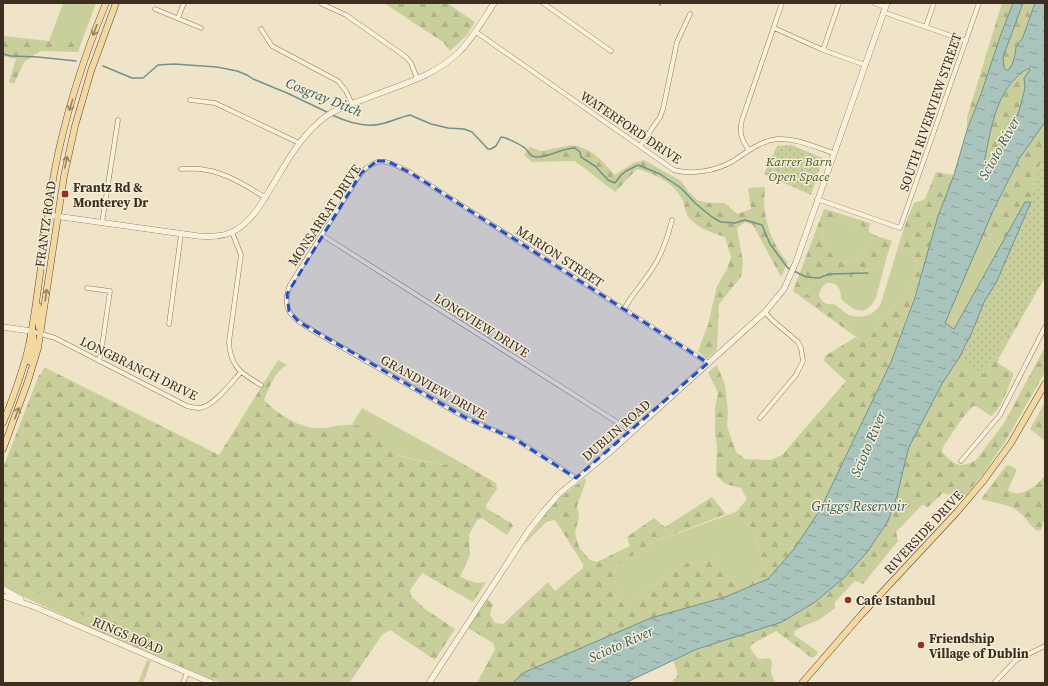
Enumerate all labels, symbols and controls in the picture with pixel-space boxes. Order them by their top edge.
one-way arrow [90,24,98,36]
street label: SOUTH RIVERVIEW STREET [895,31,966,194]
water label: Cosgray Ditch [283,73,366,122]
street label: WATERFORD DRIVE [577,87,685,168]
one-way arrow [66,99,74,112]
water label: Scioto River [973,113,1025,183]
park label: Karrer Barn Open Space [765,153,833,185]
one-way arrow [63,156,71,169]
street label: MONSARRAT DRIVE [284,161,365,269]
place label: Frantz Rd & Monterey Dr [73,179,149,211]
street label: FRANTZ ROAD [31,180,60,268]
marker: Frantz Rd & Monterey Dr [60,189,70,199]
street label: MARION STREET [513,222,607,291]
one-way arrow [42,288,50,301]
street label: LONGVIEW DRIVE [431,289,533,362]
street label: LONGBRANCH DRIVE [77,333,201,404]
street label: GRANDVIEW DRIVE [378,351,490,424]
street label: DUBLIN ROAD [578,396,654,465]
one-way arrow [13,407,21,419]
water label: Scioto River [845,408,891,480]
street label: RIVERSIDE DRIVE [880,487,967,578]
water label: Griggs Reservoir [811,496,907,516]
place label: Cafe Istanbul [856,592,935,609]
marker: Cafe Istanbul [843,595,853,605]
street label: RINGS ROAD [90,613,166,658]
water label: Scioto River [585,621,657,667]
place label: Friendship Village of Dublin [929,630,1029,662]
marker: Friendship Village of Dublin [916,640,926,650]

